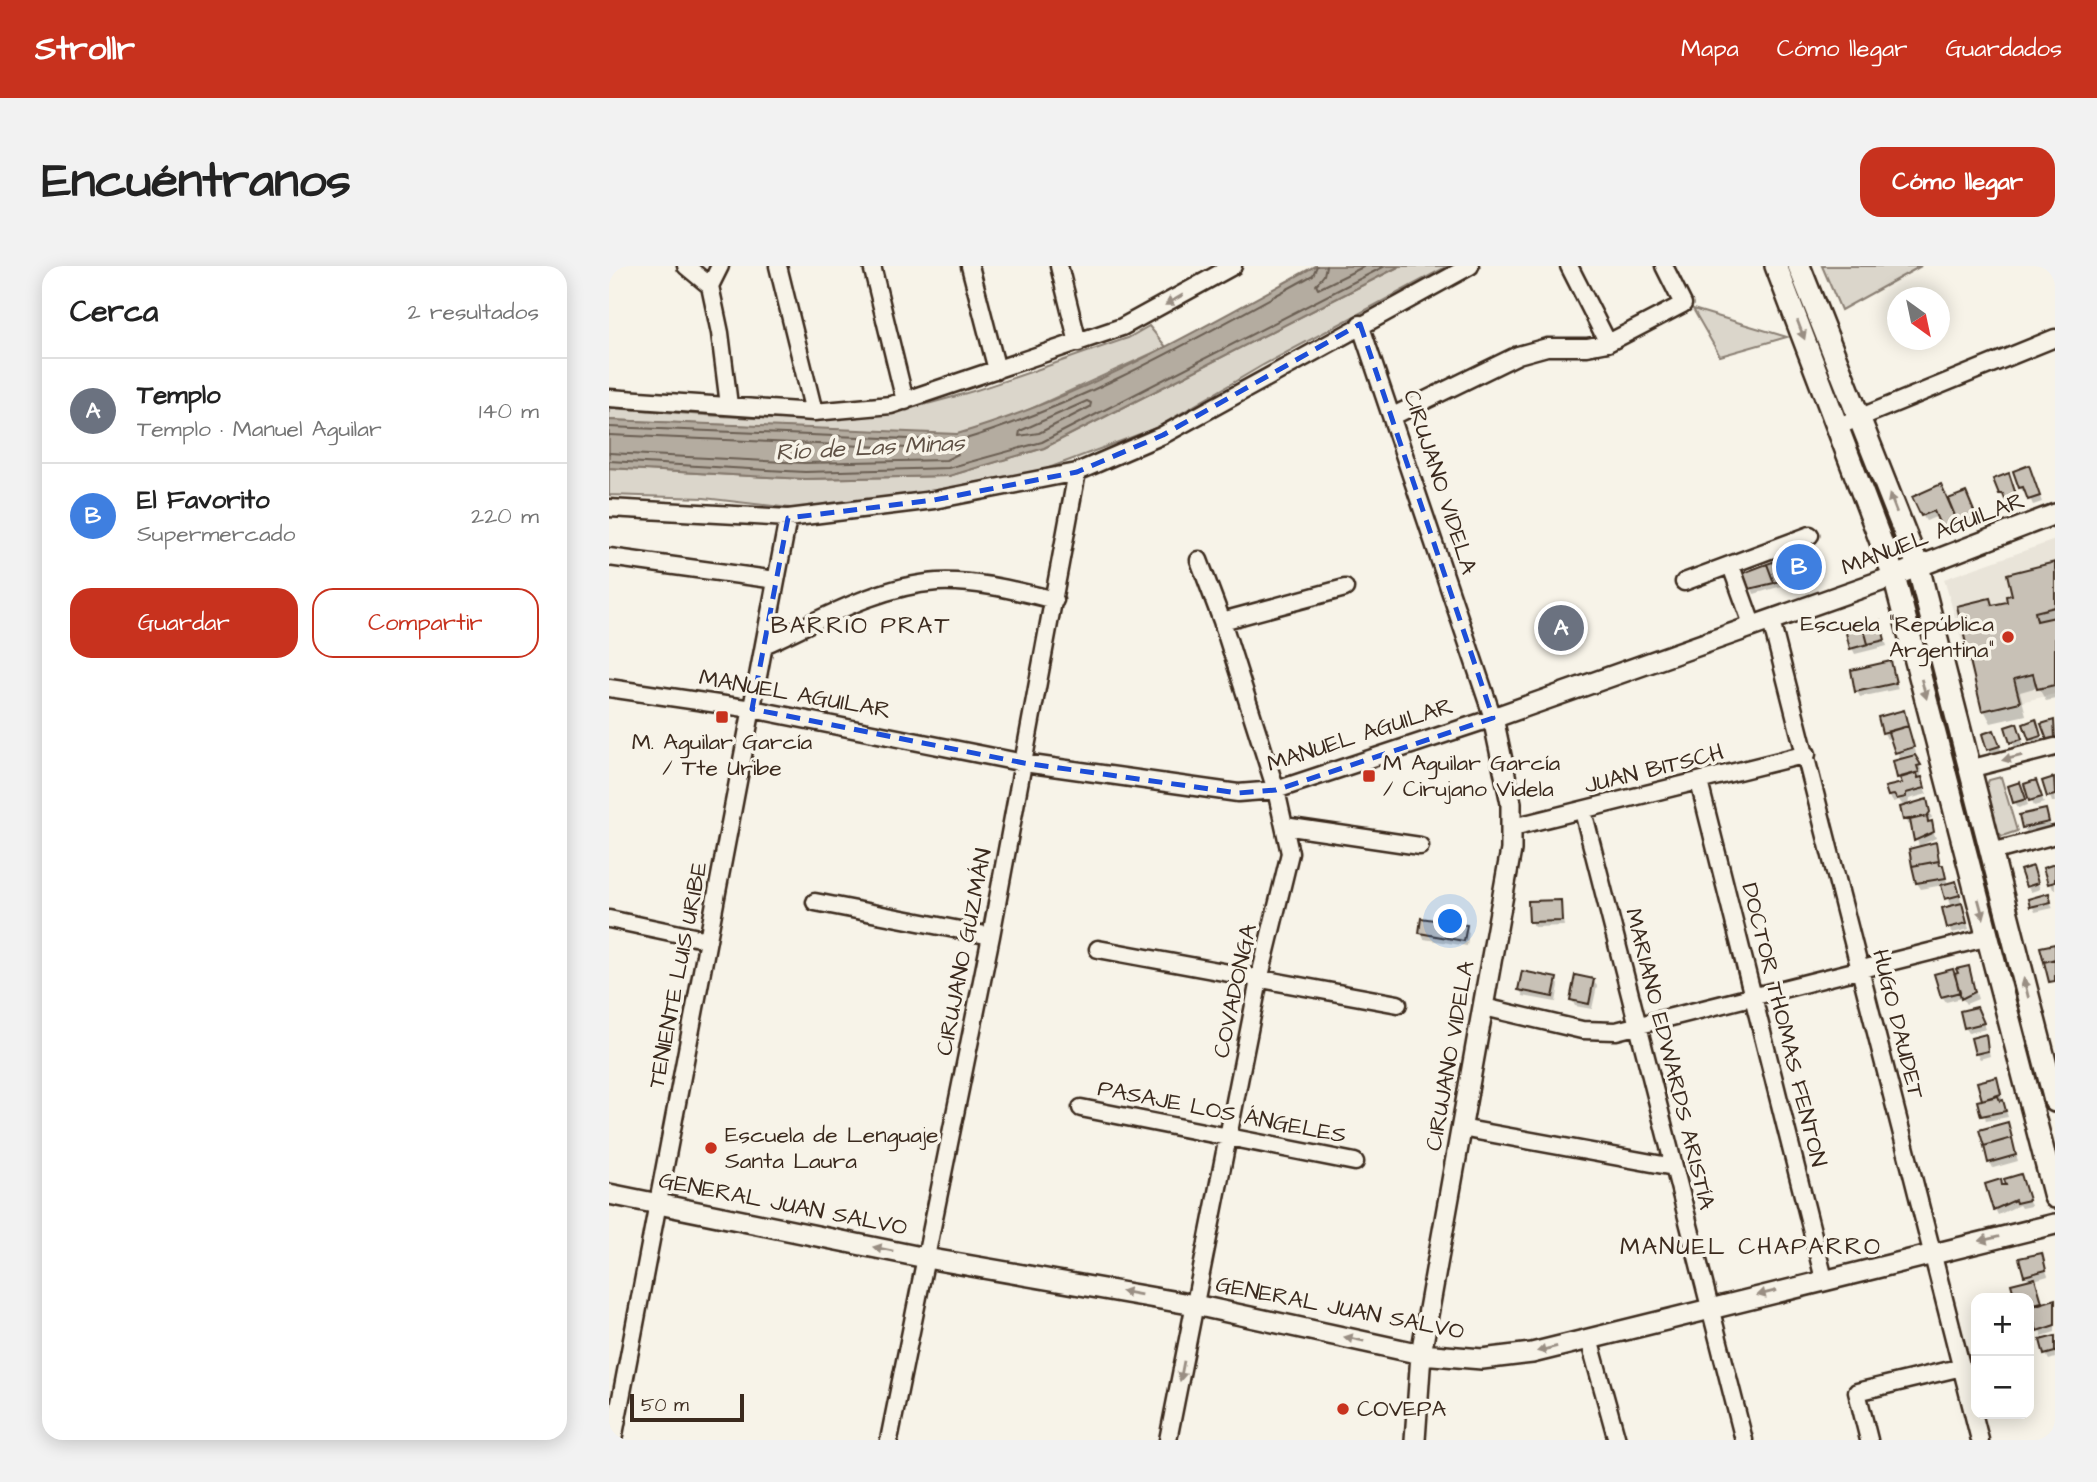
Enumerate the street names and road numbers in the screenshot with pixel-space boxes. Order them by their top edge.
street label: CIRUJANO VIDELA [1395,386,1485,579]
street label: MANUEL AGUILAR [1837,484,2029,584]
street label: MANUEL AGUILAR [697,661,893,727]
street label: MANUEL AGUILAR [1263,690,1457,780]
street label: JUAN BITSCH [1581,736,1727,802]
street label: CIRUJANO GUZMÁN [928,846,1000,1058]
street label: TENIENTE LUIS URIBE [640,859,716,1091]
street label: DOCTOR THOMAS FENTON [1733,880,1835,1170]
street label: MARIANO EDWARDS ARISTÍA [1617,905,1723,1213]
street label: COVADONGA [1205,921,1265,1061]
street label: HUGO DAUDET [1864,946,1932,1103]
street label: CIRUJANO VIDELA [1418,958,1482,1153]
street label: PASAJE LOS ÁNGELES [1095,1072,1349,1152]
street label: GENERAL JUAN SALVO [656,1164,910,1244]
street label: GENERAL JUAN SALVO [1213,1268,1467,1348]

